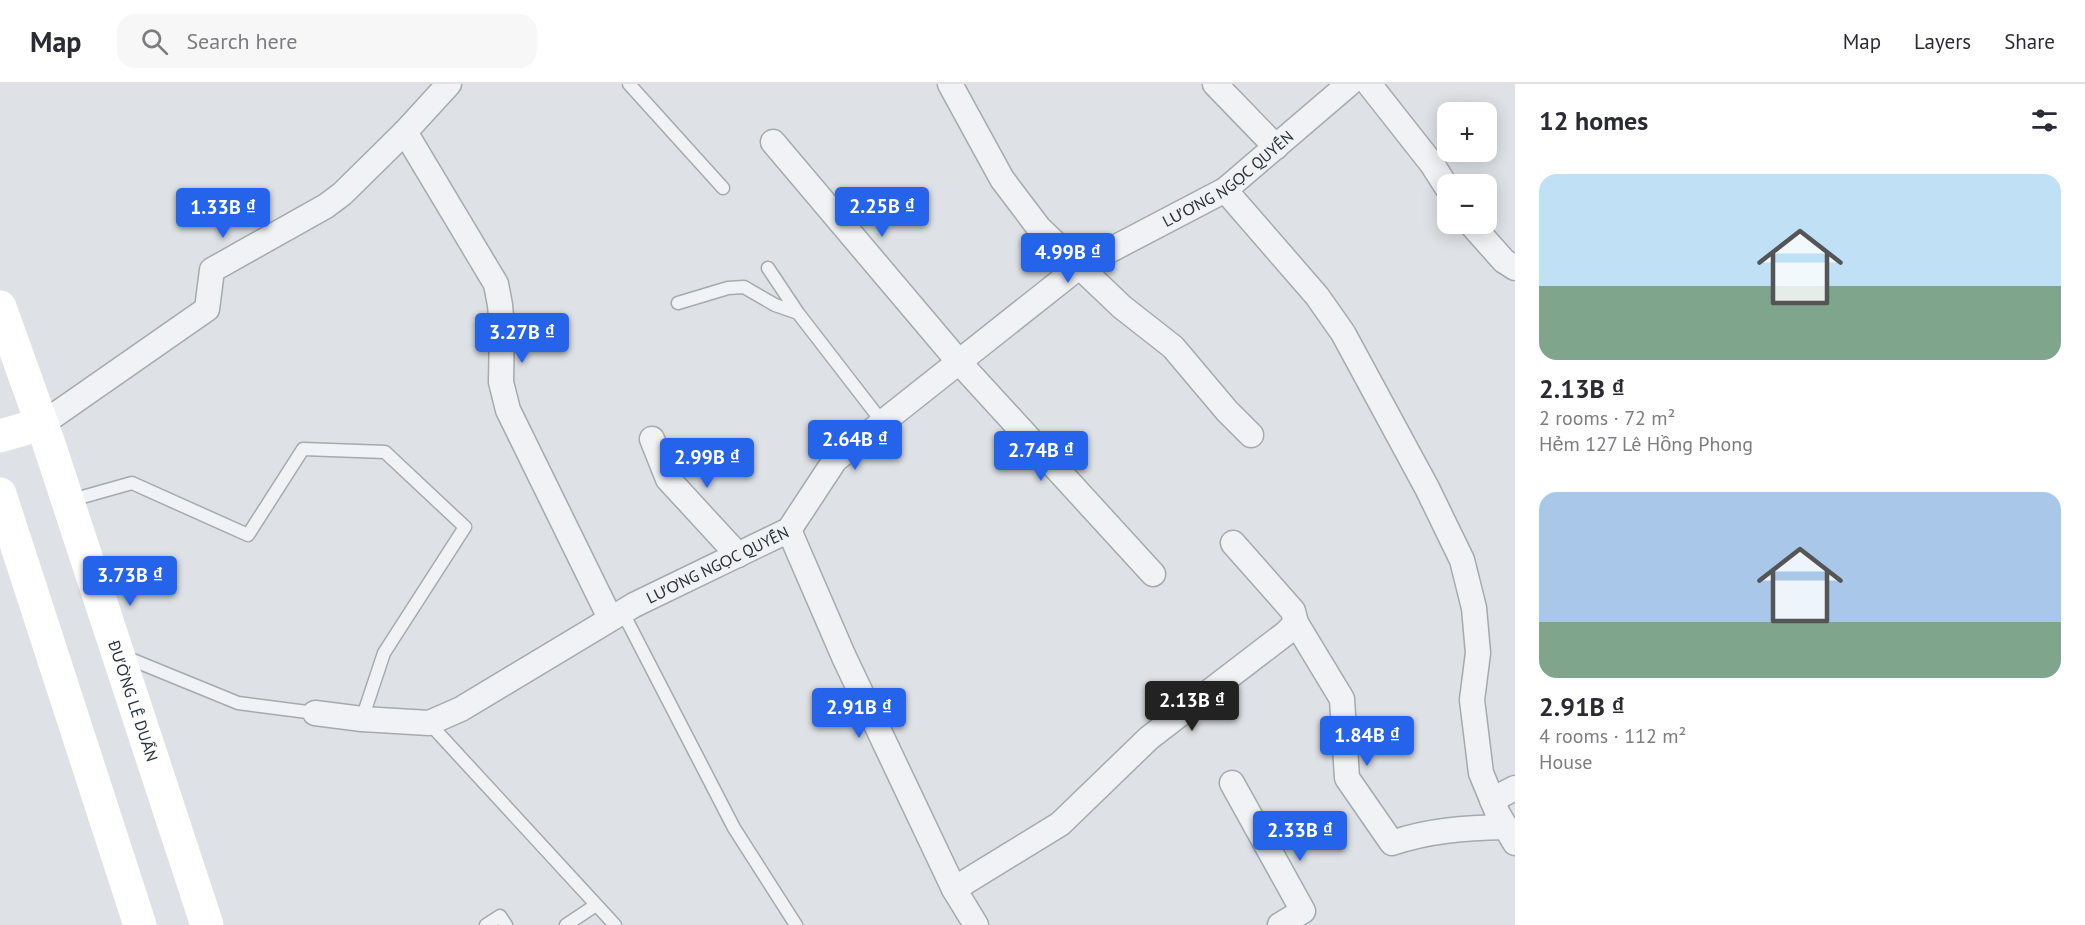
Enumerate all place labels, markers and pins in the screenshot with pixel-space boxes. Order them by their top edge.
pin: 2.25B ₫ [827,187,937,238]
pin: 1.33B ₫ [168,188,278,239]
pin: 4.99B ₫ [1013,233,1123,284]
pin: 3.27B ₫ [467,313,577,364]
pin: 2.64B ₫ [800,420,910,471]
pin: 2.74B ₫ [986,431,1096,482]
pin: 2.99B ₫ [652,438,762,489]
pin: 3.73B ₫ [75,556,185,607]
pin: 2.13B ₫ [1137,681,1247,732]
pin: 2.91B ₫ [804,688,914,739]
pin: 1.84B ₫ [1312,716,1422,767]
pin: 2.33B ₫ [1245,811,1355,862]

